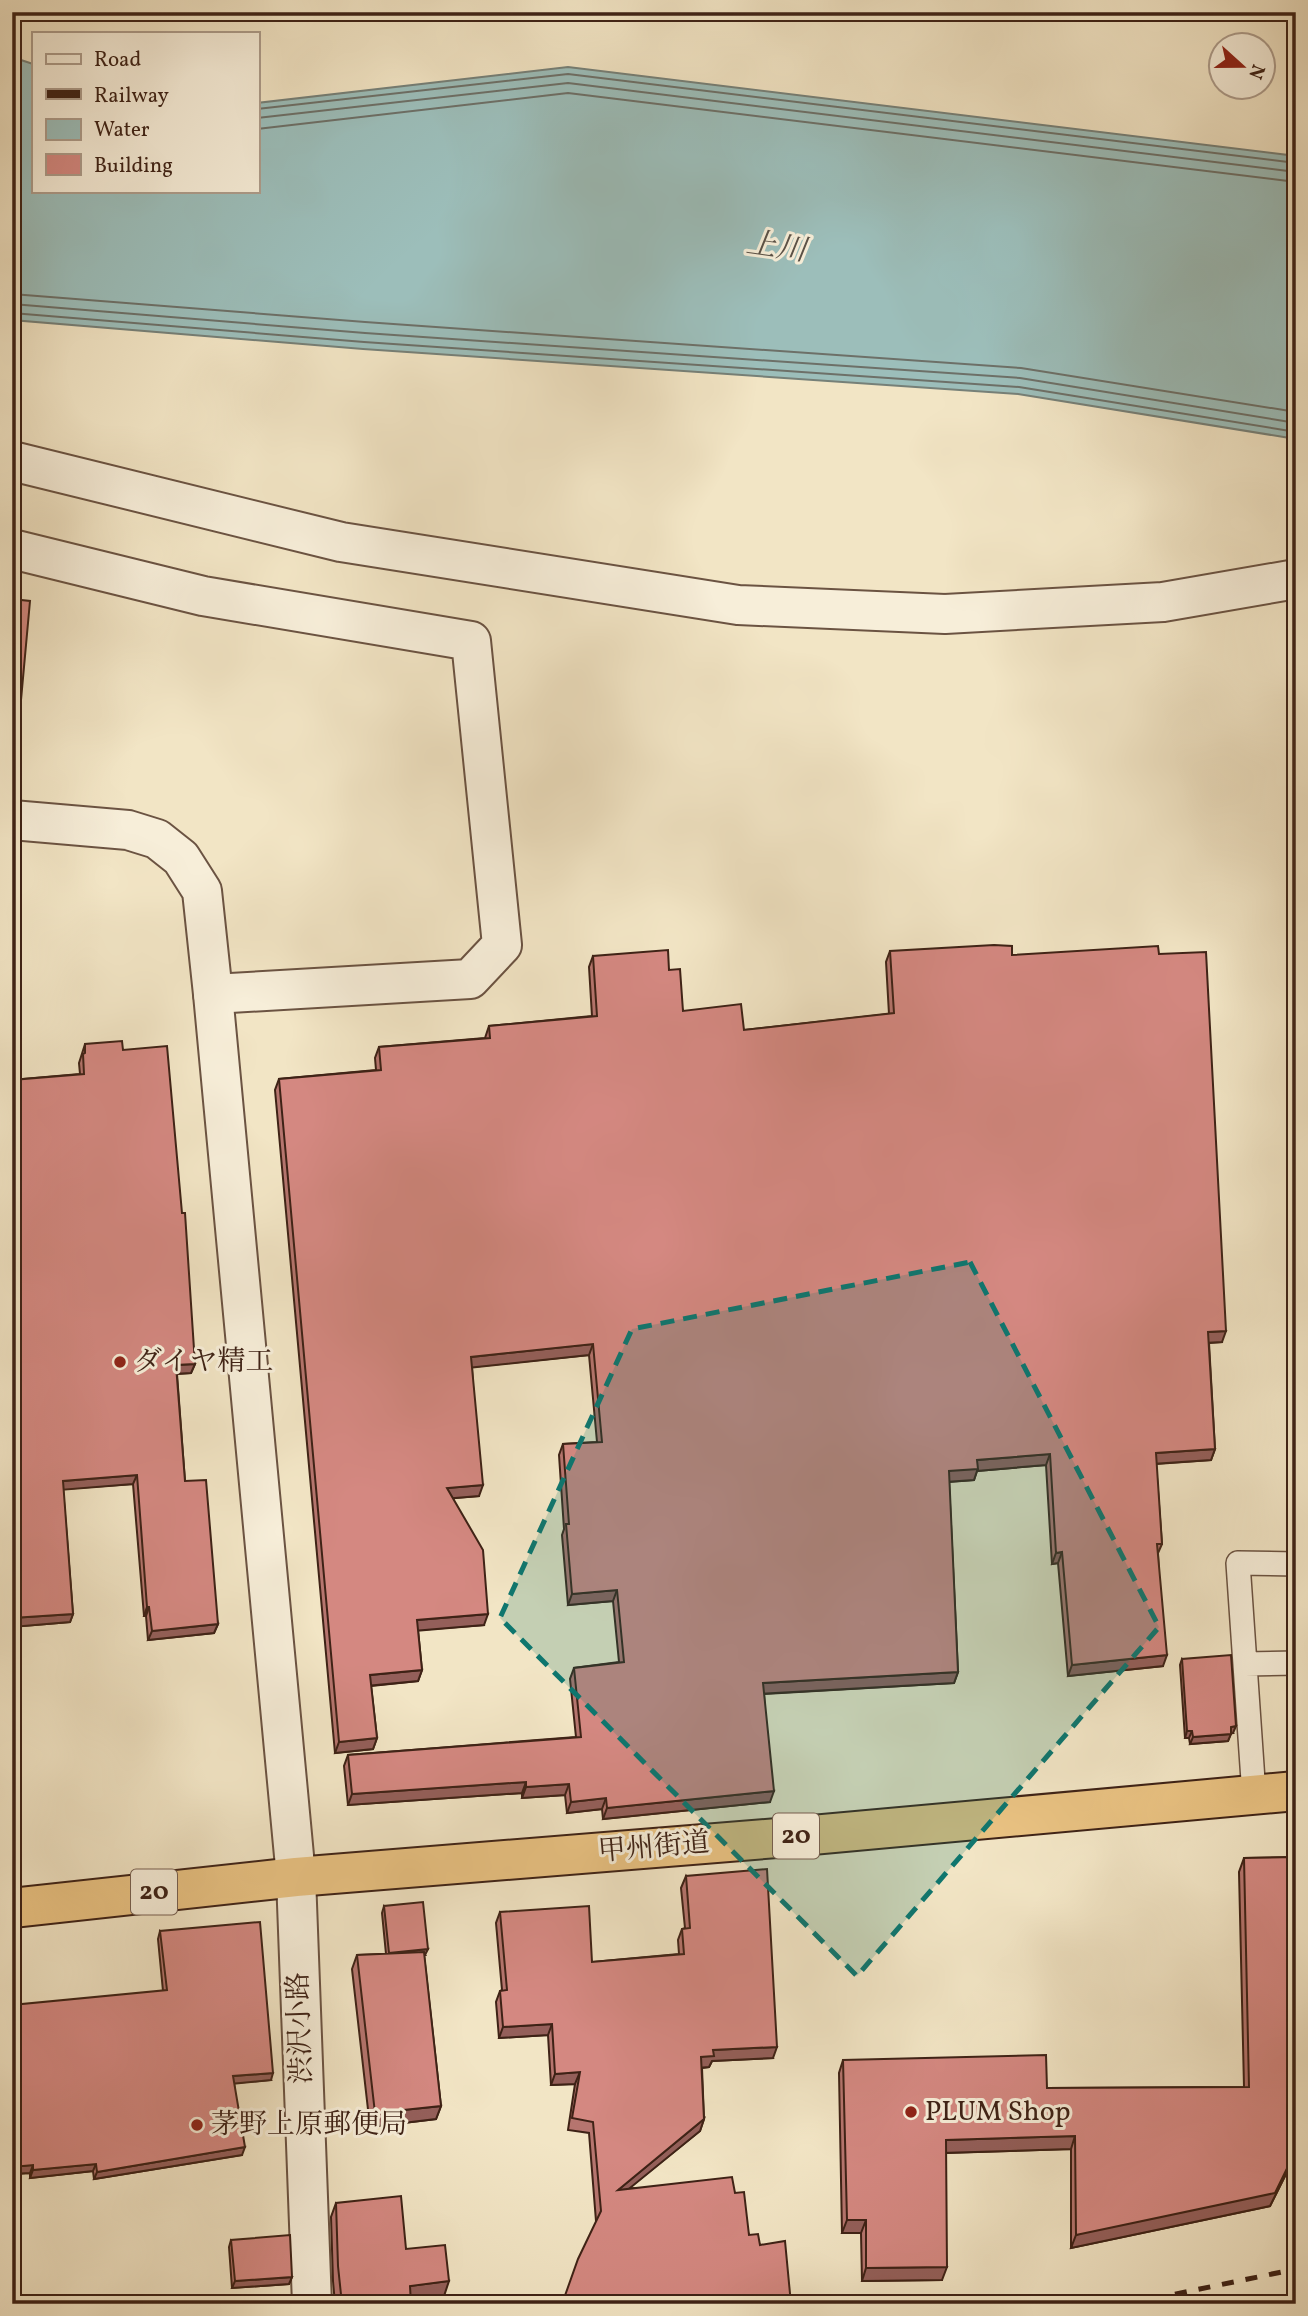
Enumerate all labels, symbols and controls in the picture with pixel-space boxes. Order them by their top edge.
legend [32,32,259,192]
north arrow [1206,32,1276,102]
text: Road [94,46,141,75]
text: N [1241,60,1271,83]
text: Railway [94,82,170,111]
text: Water [94,116,150,145]
text: Building [94,152,173,181]
water label: 上川 [743,223,812,273]
place label: ダイヤ精工 [134,1343,273,1382]
marker: ダイヤ精工 [112,1354,128,1370]
road number: 20 [773,1814,819,1858]
street label: 甲州街道 [597,1824,711,1872]
road number: 20 [131,1870,177,1914]
street label: 渋沢小路 [280,1971,322,2085]
place label: PLUM Shop [925,2093,1071,2132]
marker: PLUM Shop [903,2104,919,2120]
place label: 茅野上原郵便局 [211,2106,407,2145]
marker: 茅野上原郵便局 [189,2117,205,2133]

